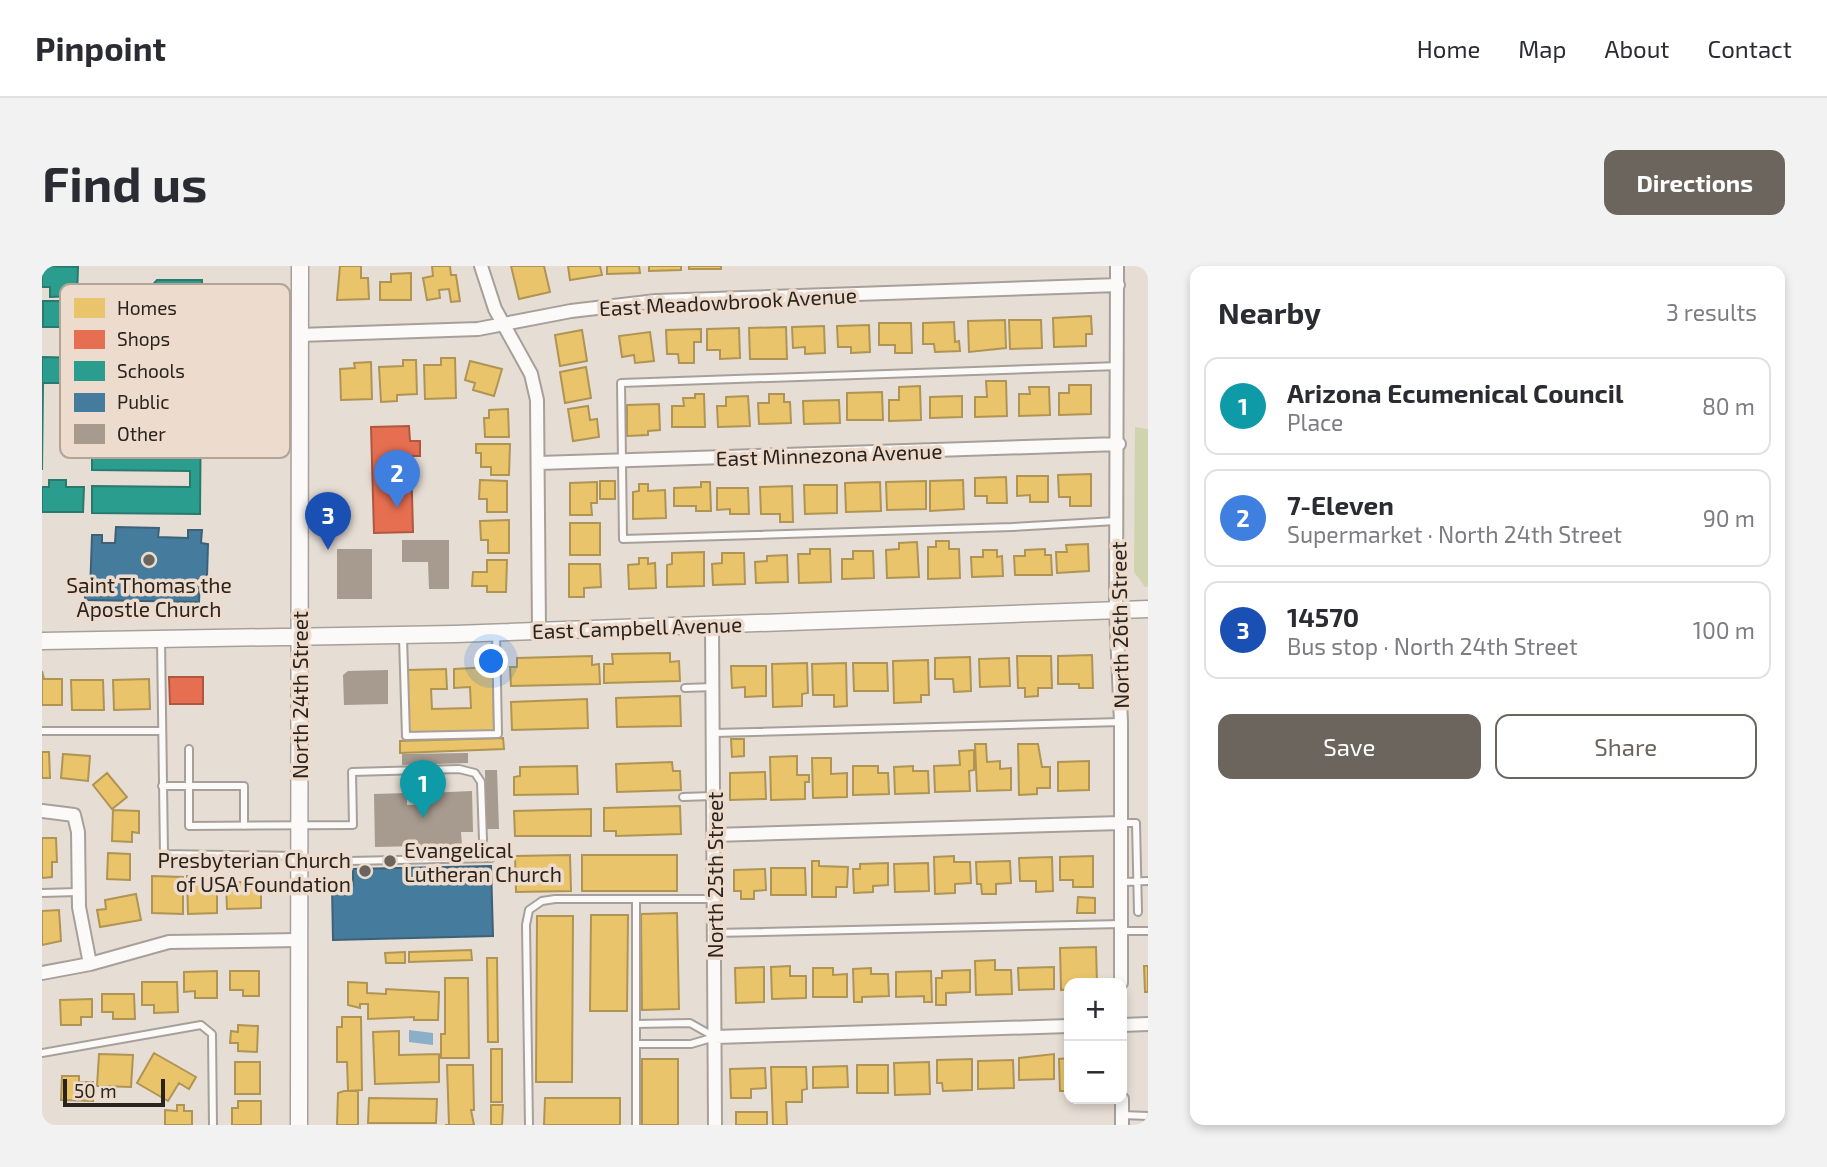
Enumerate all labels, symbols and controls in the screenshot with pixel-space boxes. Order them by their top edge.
text: Pinpoint [35,28,166,68]
text: Home [1417,34,1480,63]
text: Map [1518,34,1566,63]
text: About [1604,34,1670,63]
text: Contact [1708,34,1792,63]
button: Directions [1604,150,1785,215]
text: Find us [42,153,207,212]
street label: East Meadowbrook Avenue [598,282,858,320]
legend [60,284,290,458]
text: Nearby [1218,294,1321,330]
text: Homes [117,296,177,319]
text: 3 results [1666,298,1757,326]
text: Shops [117,327,170,350]
text: Schools [117,359,185,382]
text: Arizona Ecumenical Council [1287,377,1624,408]
text: Public [117,390,170,413]
text: 1 [1238,392,1248,420]
text: 80 m [1702,392,1755,420]
text: Place [1287,408,1343,436]
text: Other [117,422,166,445]
street label: East Minnezona Avenue [715,438,943,470]
pin: 2 [374,450,420,508]
text: 7-Eleven [1287,489,1394,520]
pin: 3 [305,492,351,550]
text: 2 [1236,504,1250,532]
text: 90 m [1703,504,1755,532]
text: Supermarket · North 24th Street [1287,520,1622,548]
street label: North 26th Street [1105,541,1133,709]
marker: Saint Thomas the Apostle Church [141,552,157,568]
place label: Saint Thomas the Apostle Church [66,572,232,621]
text: 14570 [1287,601,1359,632]
street label: North 24th Street [287,611,312,779]
street label: East Campbell Avenue [531,611,743,643]
text: 3 [1236,616,1250,644]
text: 100 m [1693,616,1755,644]
text: Bus stop · North 24th Street [1287,632,1578,660]
your location [474,644,508,678]
button: Save [1218,714,1481,779]
button: Share [1495,714,1757,779]
pin: 1 [400,760,446,818]
street label: North 25th Street [702,792,727,958]
place label: Evangelical Lutheran Church [404,837,562,886]
place label: Presbyterian Church of USA Foundation [157,847,351,896]
marker: Evangelical Lutheran Church [382,853,398,869]
marker: Presbyterian Church of USA Foundation [357,863,373,879]
map controls [1064,978,1127,1104]
button: + [1064,978,1127,1041]
button: − [1064,1041,1127,1104]
scale bar [63,1076,164,1108]
text: 50 m [74,1079,117,1102]

